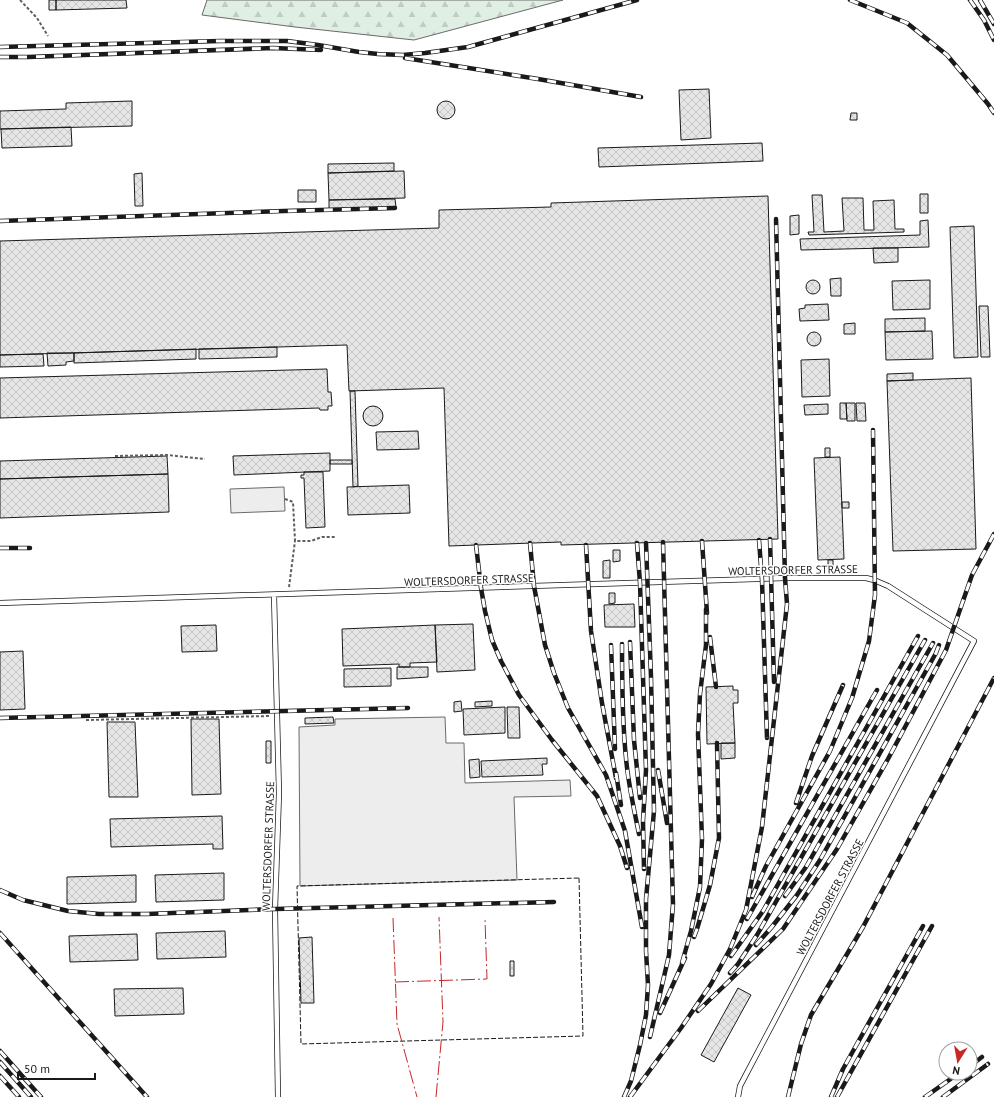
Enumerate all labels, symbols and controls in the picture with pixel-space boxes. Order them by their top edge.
street label: WOLTERSDORFER STRASSE [728,562,858,578]
street label: WOLTERSDORFER STRASSE [404,571,534,589]
street label: WOLTERSDORFER STRASSE [259,781,277,911]
street label: WOLTERSDORFER STRASSE [793,836,867,958]
north arrow [938,1041,978,1081]
scale bar [18,1055,95,1081]
text: 50 m [24,1061,50,1076]
text: N [951,1063,961,1078]

